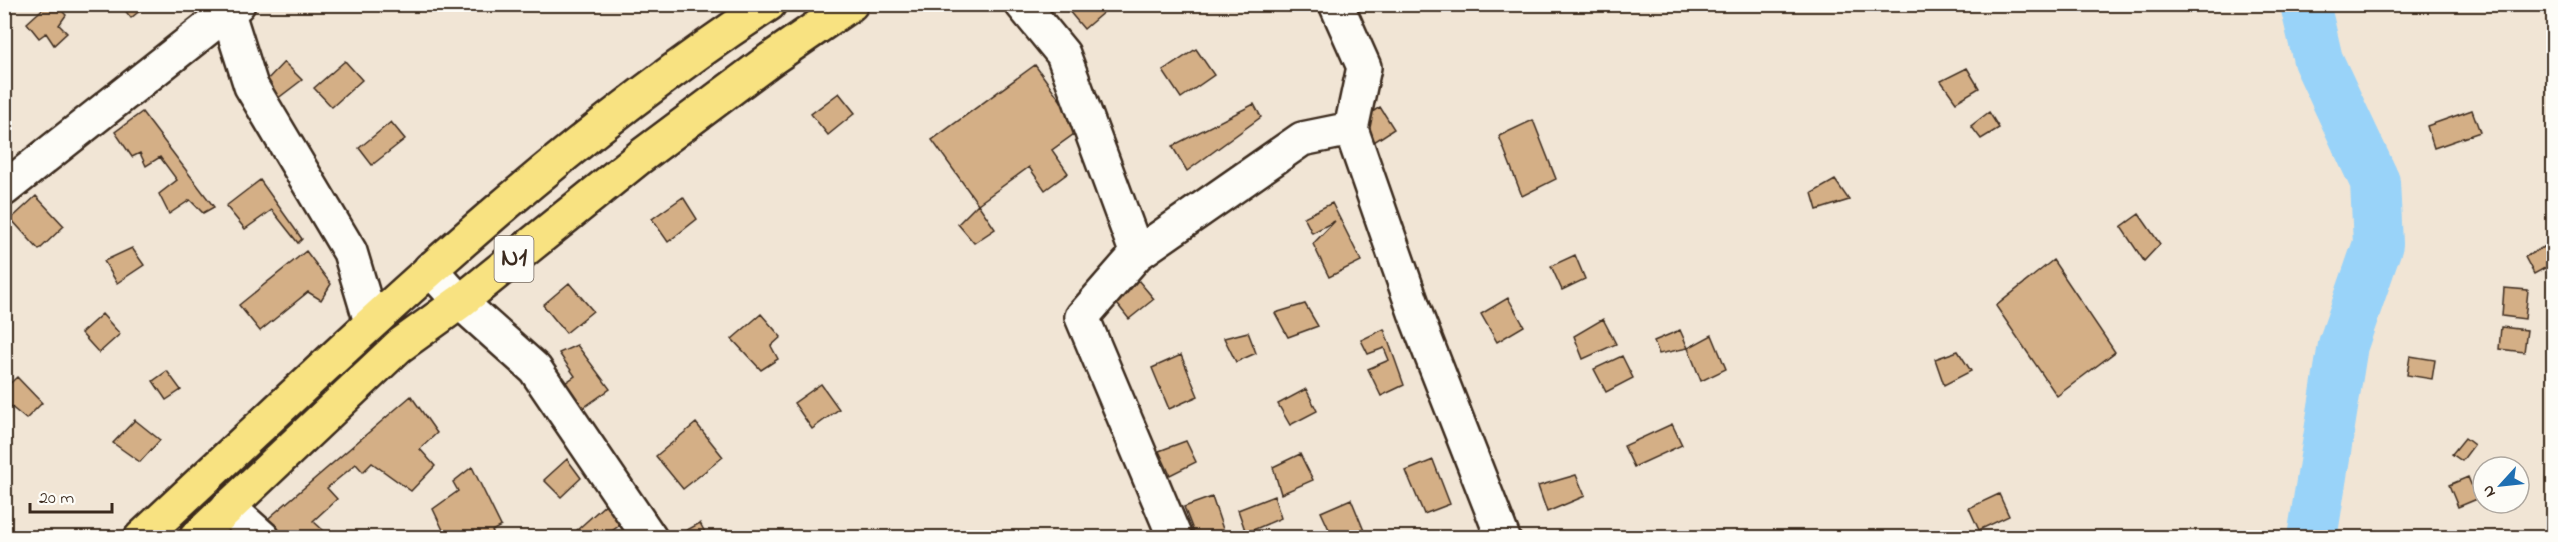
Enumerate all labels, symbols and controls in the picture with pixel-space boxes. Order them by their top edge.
road number: N1 [494,236,534,282]
north arrow [2471,455,2531,515]
scale bar [30,476,112,514]
text: N [2476,480,2503,501]
text: 20 m [39,486,74,512]

